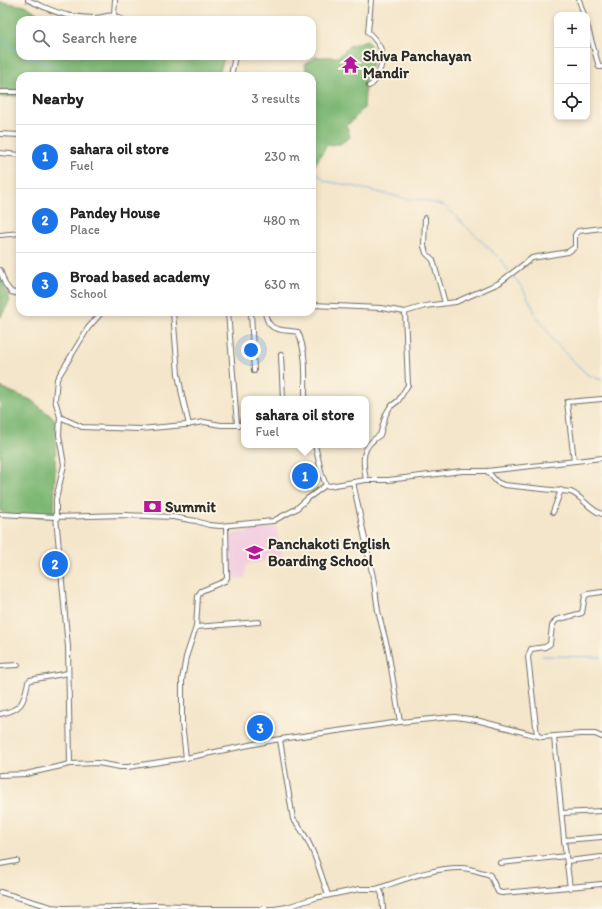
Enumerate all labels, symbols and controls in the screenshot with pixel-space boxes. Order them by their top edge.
map controls [554,12,590,120]
button: + [554,12,590,48]
search box [16,16,316,60]
icon: search [30,27,52,49]
text: Search here [62,29,137,47]
place label: Shiva Panchayan Mandir [363,47,472,82]
button: − [554,48,590,84]
temple icon: Shiva Panchayan Mandir [340,55,360,75]
button: locate [554,84,590,120]
text: Nearby [32,88,84,108]
text: 3 results [251,91,300,106]
text: sahara oil store [70,140,169,158]
text: 1 [42,149,48,164]
text: 230 m [264,149,300,164]
text: Fuel [70,158,94,173]
text: Pandey House [70,204,160,222]
text: 2 [42,213,48,228]
text: 480 m [263,213,300,228]
text: Place [70,222,100,237]
text: Broad based academy [70,268,210,286]
text: 3 [41,277,49,292]
text: 630 m [264,277,300,292]
text: School [70,286,107,301]
your location [241,340,261,360]
popup [241,396,369,448]
text: sahara oil store [256,406,354,424]
text: Fuel [256,424,279,439]
pin: 1 [292,461,318,491]
bank icon: Summit [142,497,162,517]
place label: Summit [165,498,216,516]
place label: Panchakoti English Boarding School [268,535,391,571]
school or university icon: Panchakoti English Boarding School [245,543,265,563]
pin: 2 [42,549,68,579]
pin: 3 [247,713,273,743]

